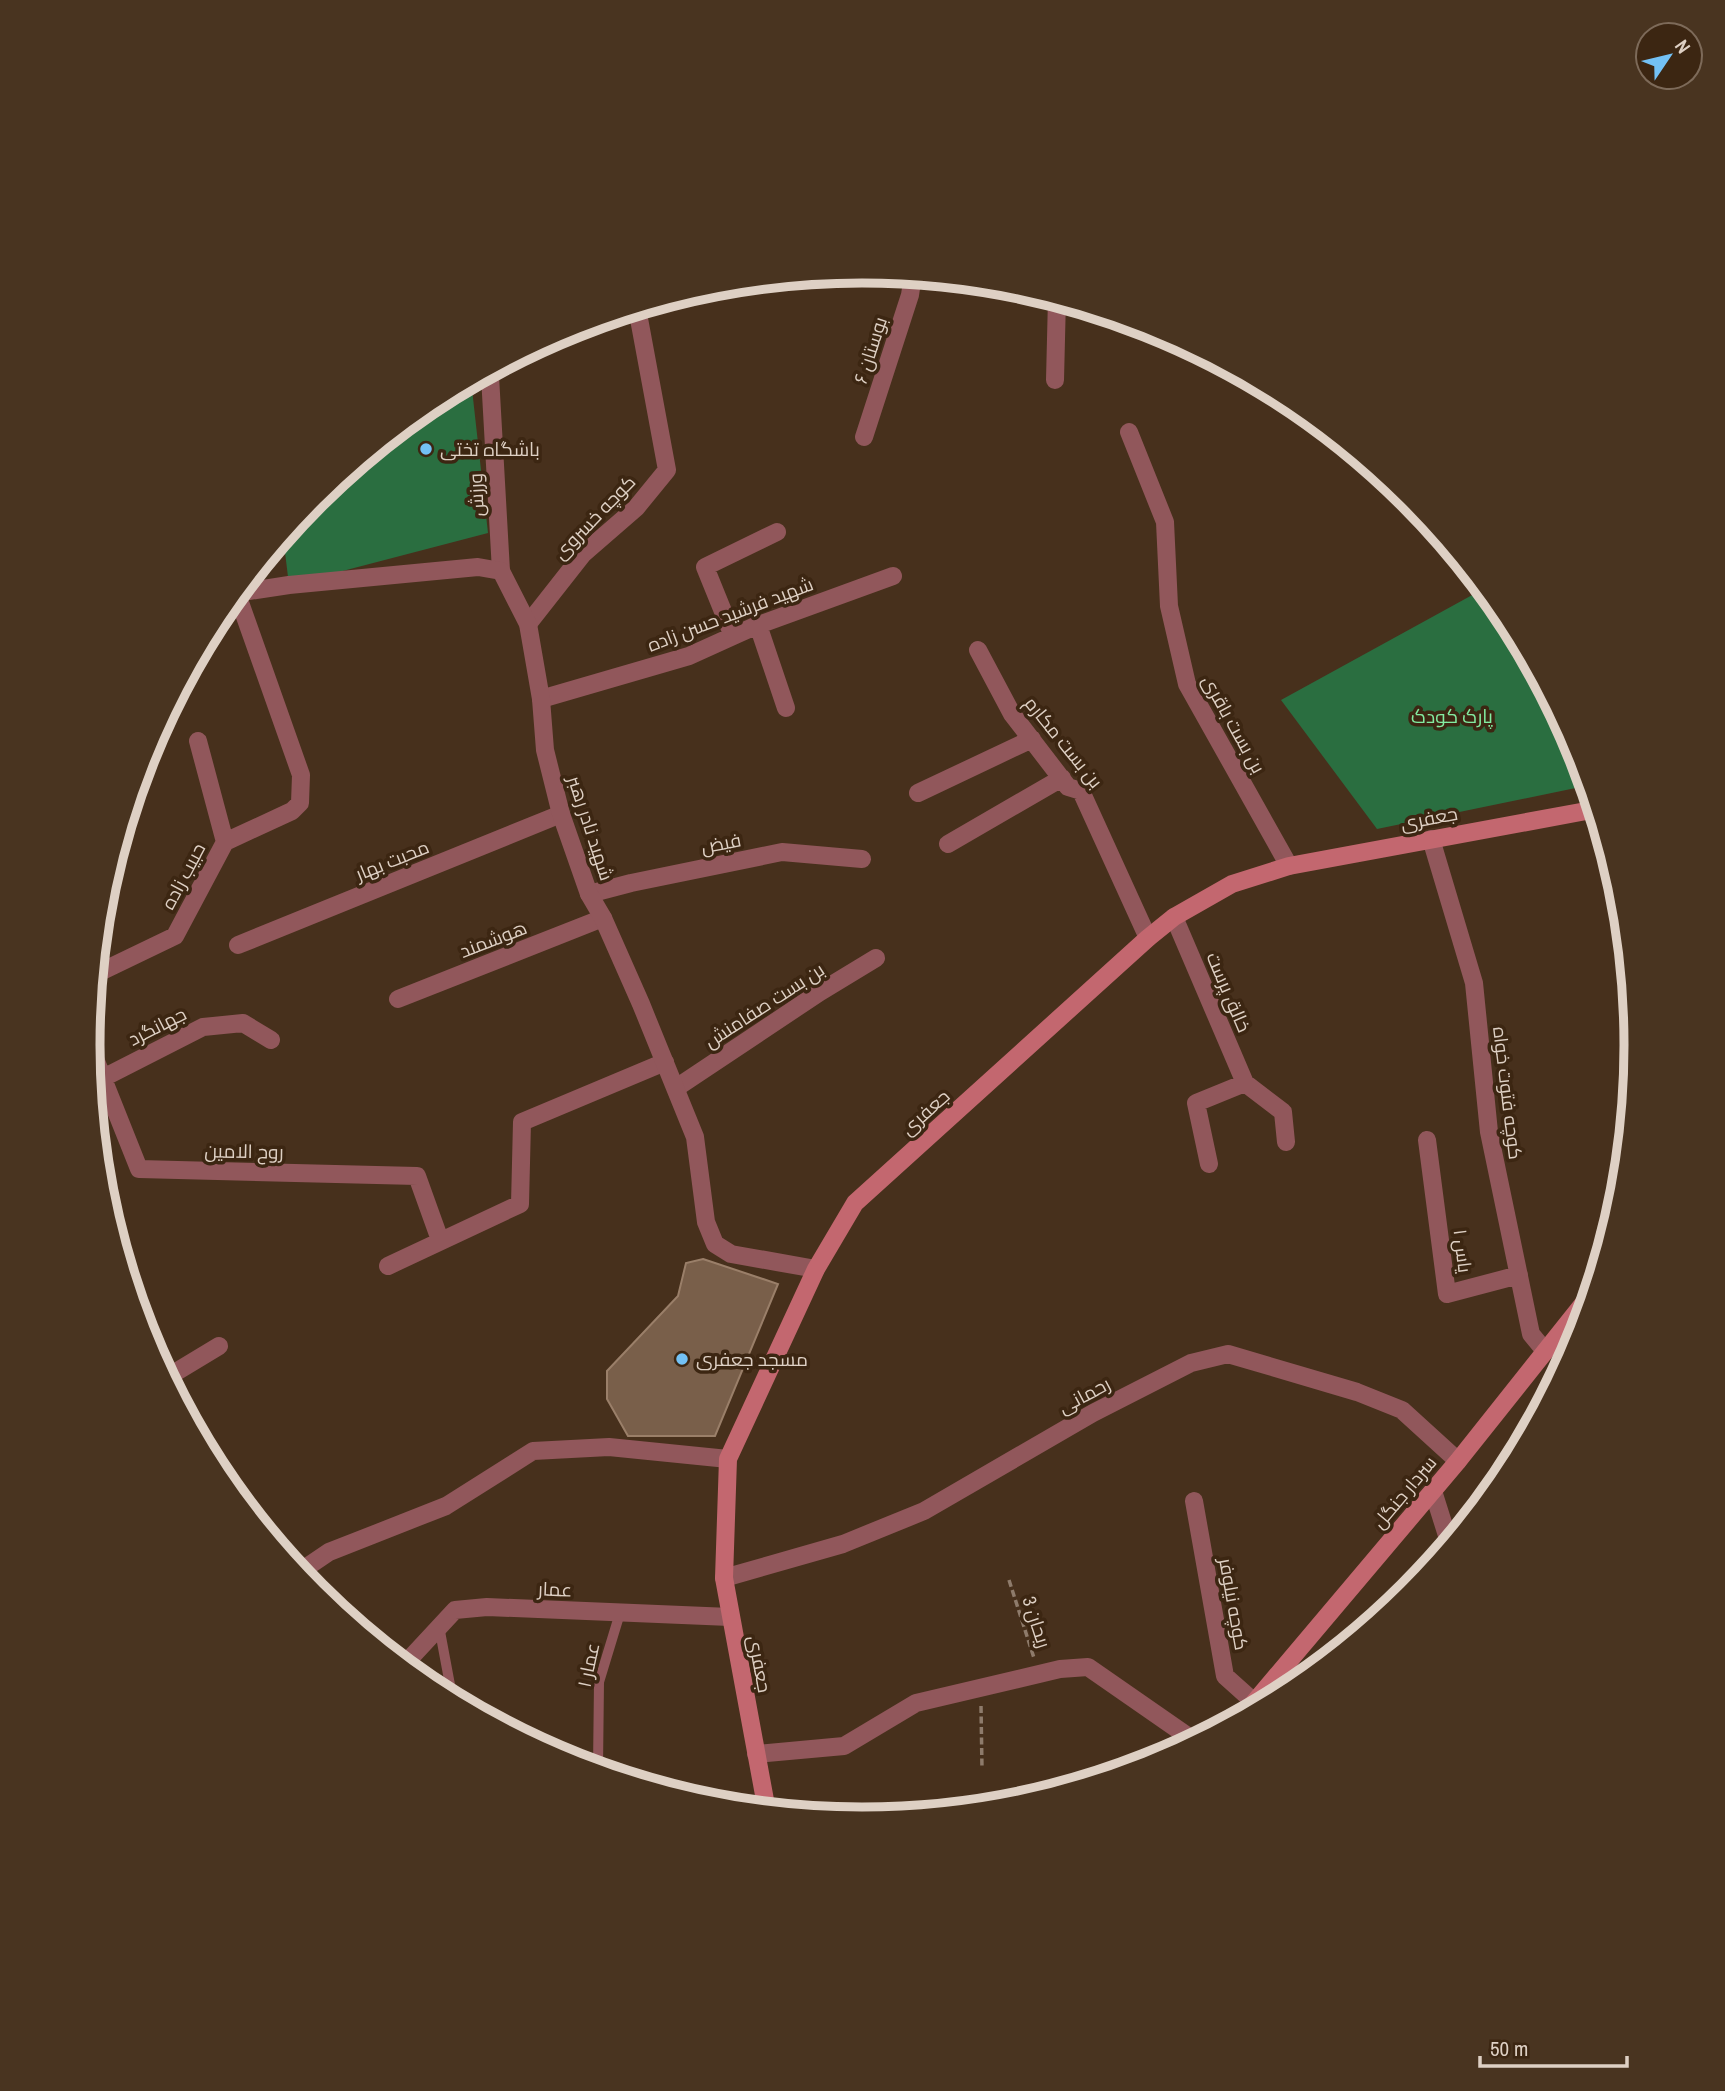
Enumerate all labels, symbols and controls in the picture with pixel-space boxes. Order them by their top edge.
north arrow [1634,21,1704,91]
text: N [1669,34,1697,58]
street label: بوستان ۶ [847,313,893,387]
place label: باشگاه تختی [440,436,540,462]
marker: باشگاه تختی [418,441,434,457]
street label: کوچه خسروی [547,469,641,565]
street label: ورزش [462,473,490,517]
street label: شهید فرشید حسن زاده [643,570,817,658]
street label: بن بست باقری [1196,670,1272,778]
street label: بن بست مکارم [1018,691,1109,794]
park label: پارک کودک [1411,703,1493,729]
street label: شهید نادر رهبر [561,771,620,884]
street label: جعفری [1398,800,1460,836]
street label: فیض [699,826,743,860]
street label: محبت بهار [350,833,433,887]
street label: حبیب زاده [155,838,211,914]
street label: هوشمند [455,914,531,964]
street label: خالق پرست [1200,948,1258,1036]
street label: بن بست صفامنش [699,956,829,1054]
street label: جهانگرد [123,1000,191,1052]
street label: کوچه فتوت خواه [1487,1025,1529,1161]
street label: جعفری [895,1083,955,1141]
street label: روح الامین [204,1137,284,1166]
street label: یاس ۱ [1447,1228,1479,1274]
place label: مسجد جعفری [696,1346,808,1372]
marker: مسجد جعفری [674,1351,690,1367]
street label: رحمانی [1053,1370,1115,1420]
street label: سردار جنگل [1366,1450,1442,1534]
street label: کوچه نیلوفر [1213,1555,1255,1652]
street label: عمار [536,1575,573,1603]
street label: ریحان 3 [1016,1593,1058,1651]
street label: جعفری [742,1633,778,1695]
street label: عمار ۱ [571,1640,605,1690]
scale bar [1480,2024,1627,2068]
text: 50 m [1490,2034,1528,2063]

